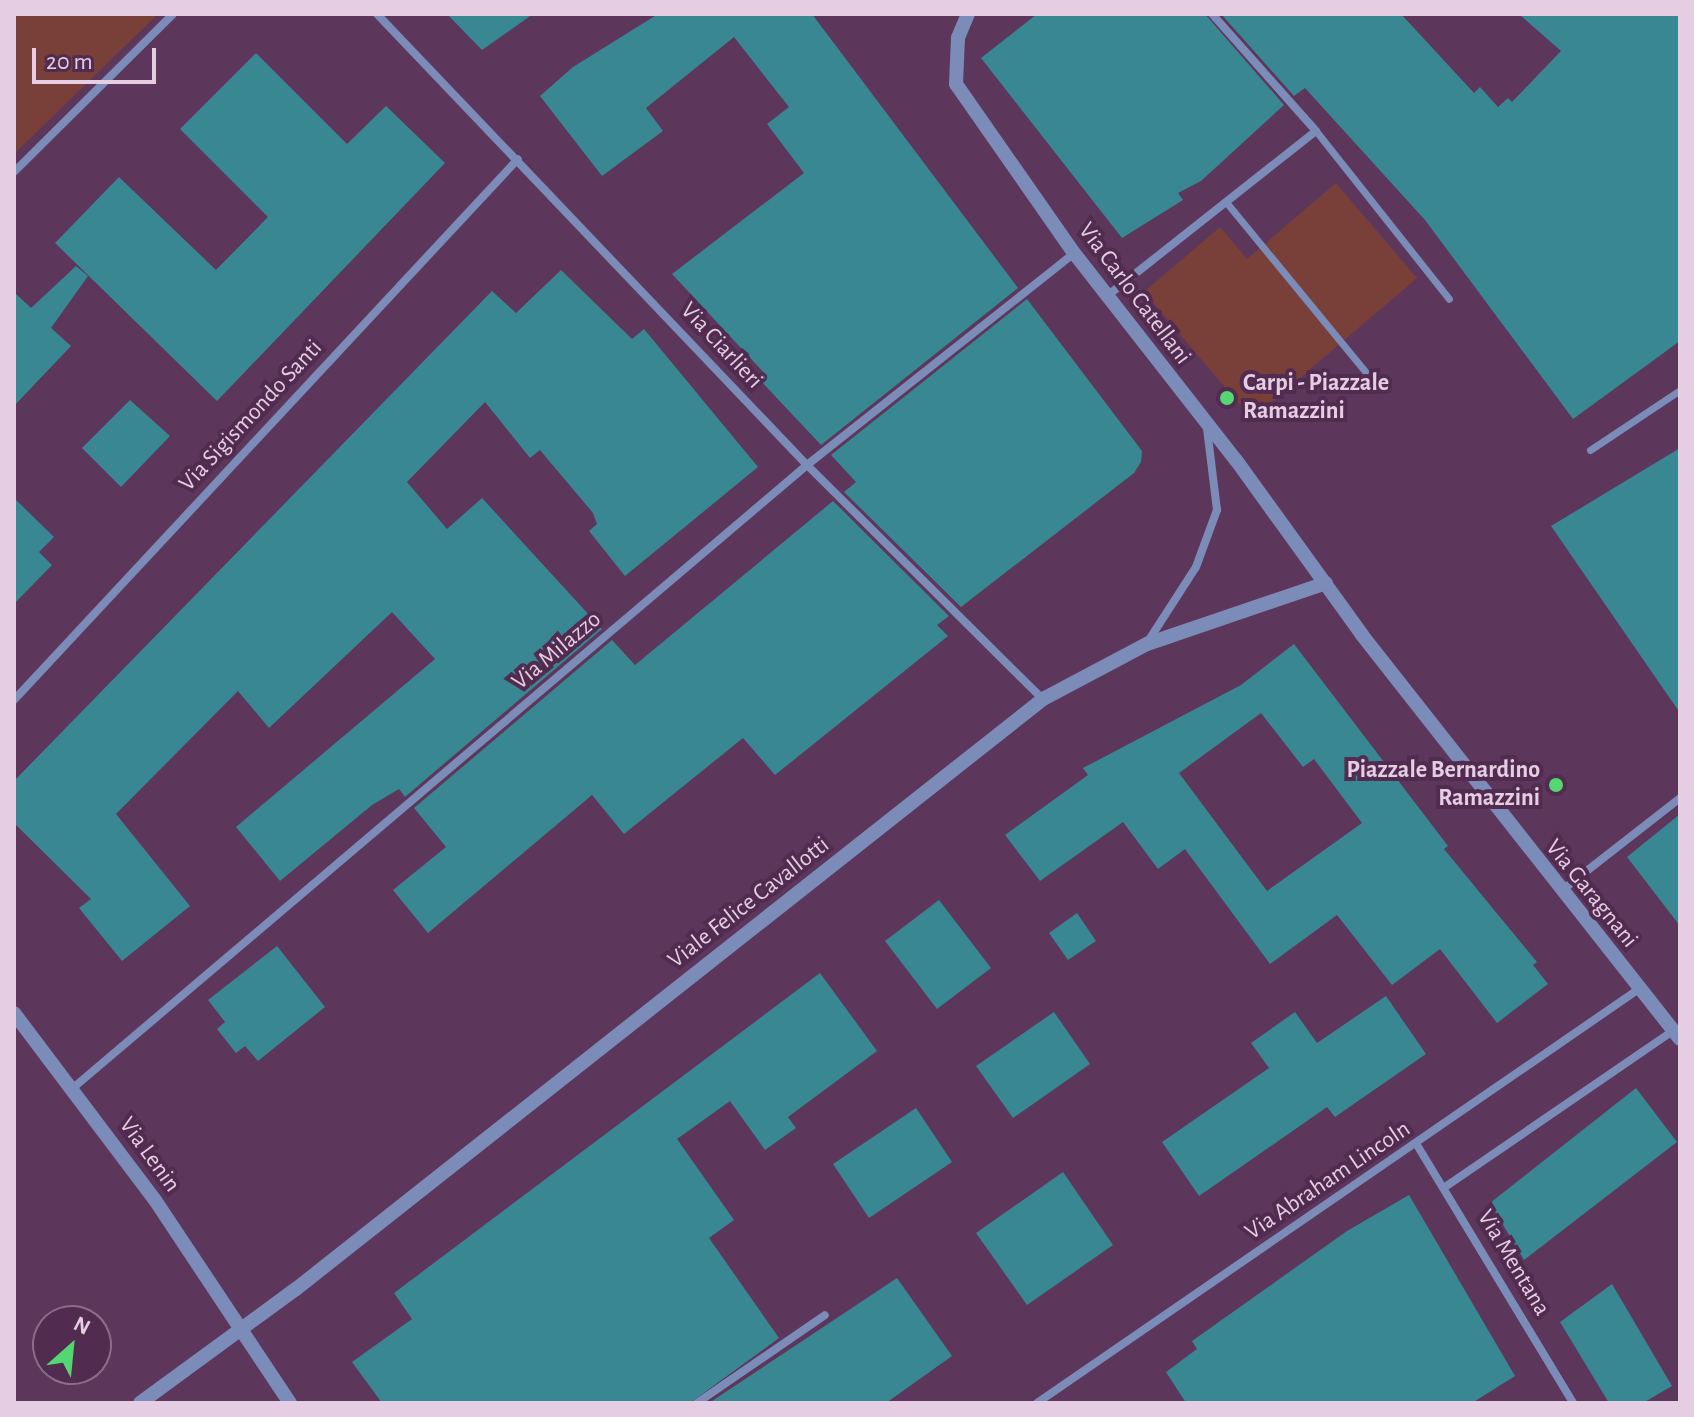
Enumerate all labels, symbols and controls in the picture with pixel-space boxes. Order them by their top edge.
scale bar [36,32,160,82]
text: 20 m [46,50,93,74]
street label: Via Carlo Catellani [1071,217,1197,371]
street label: Via Ciarlieri [674,297,768,395]
street label: Via Sigismondo Santi [173,334,329,498]
place label: Carpi - Piazzale Ramazzini [1243,370,1389,426]
marker: Carpi - Piazzale Ramazzini [1218,389,1236,407]
street label: Via Milazzo [507,605,607,697]
place label: Piazzale Bernardino Ramazzini [1346,757,1540,813]
marker: Piazzale Bernardino Ramazzini [1547,776,1565,794]
street label: Viale Felice Cavallotti [663,831,835,975]
street label: Via Garagnani [1539,834,1643,954]
street label: Via Lenin [112,1112,186,1198]
street label: Via Abraham Lincoln [1240,1115,1416,1247]
street label: Via Mentana [1470,1205,1556,1321]
north arrow [32,1305,112,1385]
text: N [70,1312,94,1339]

